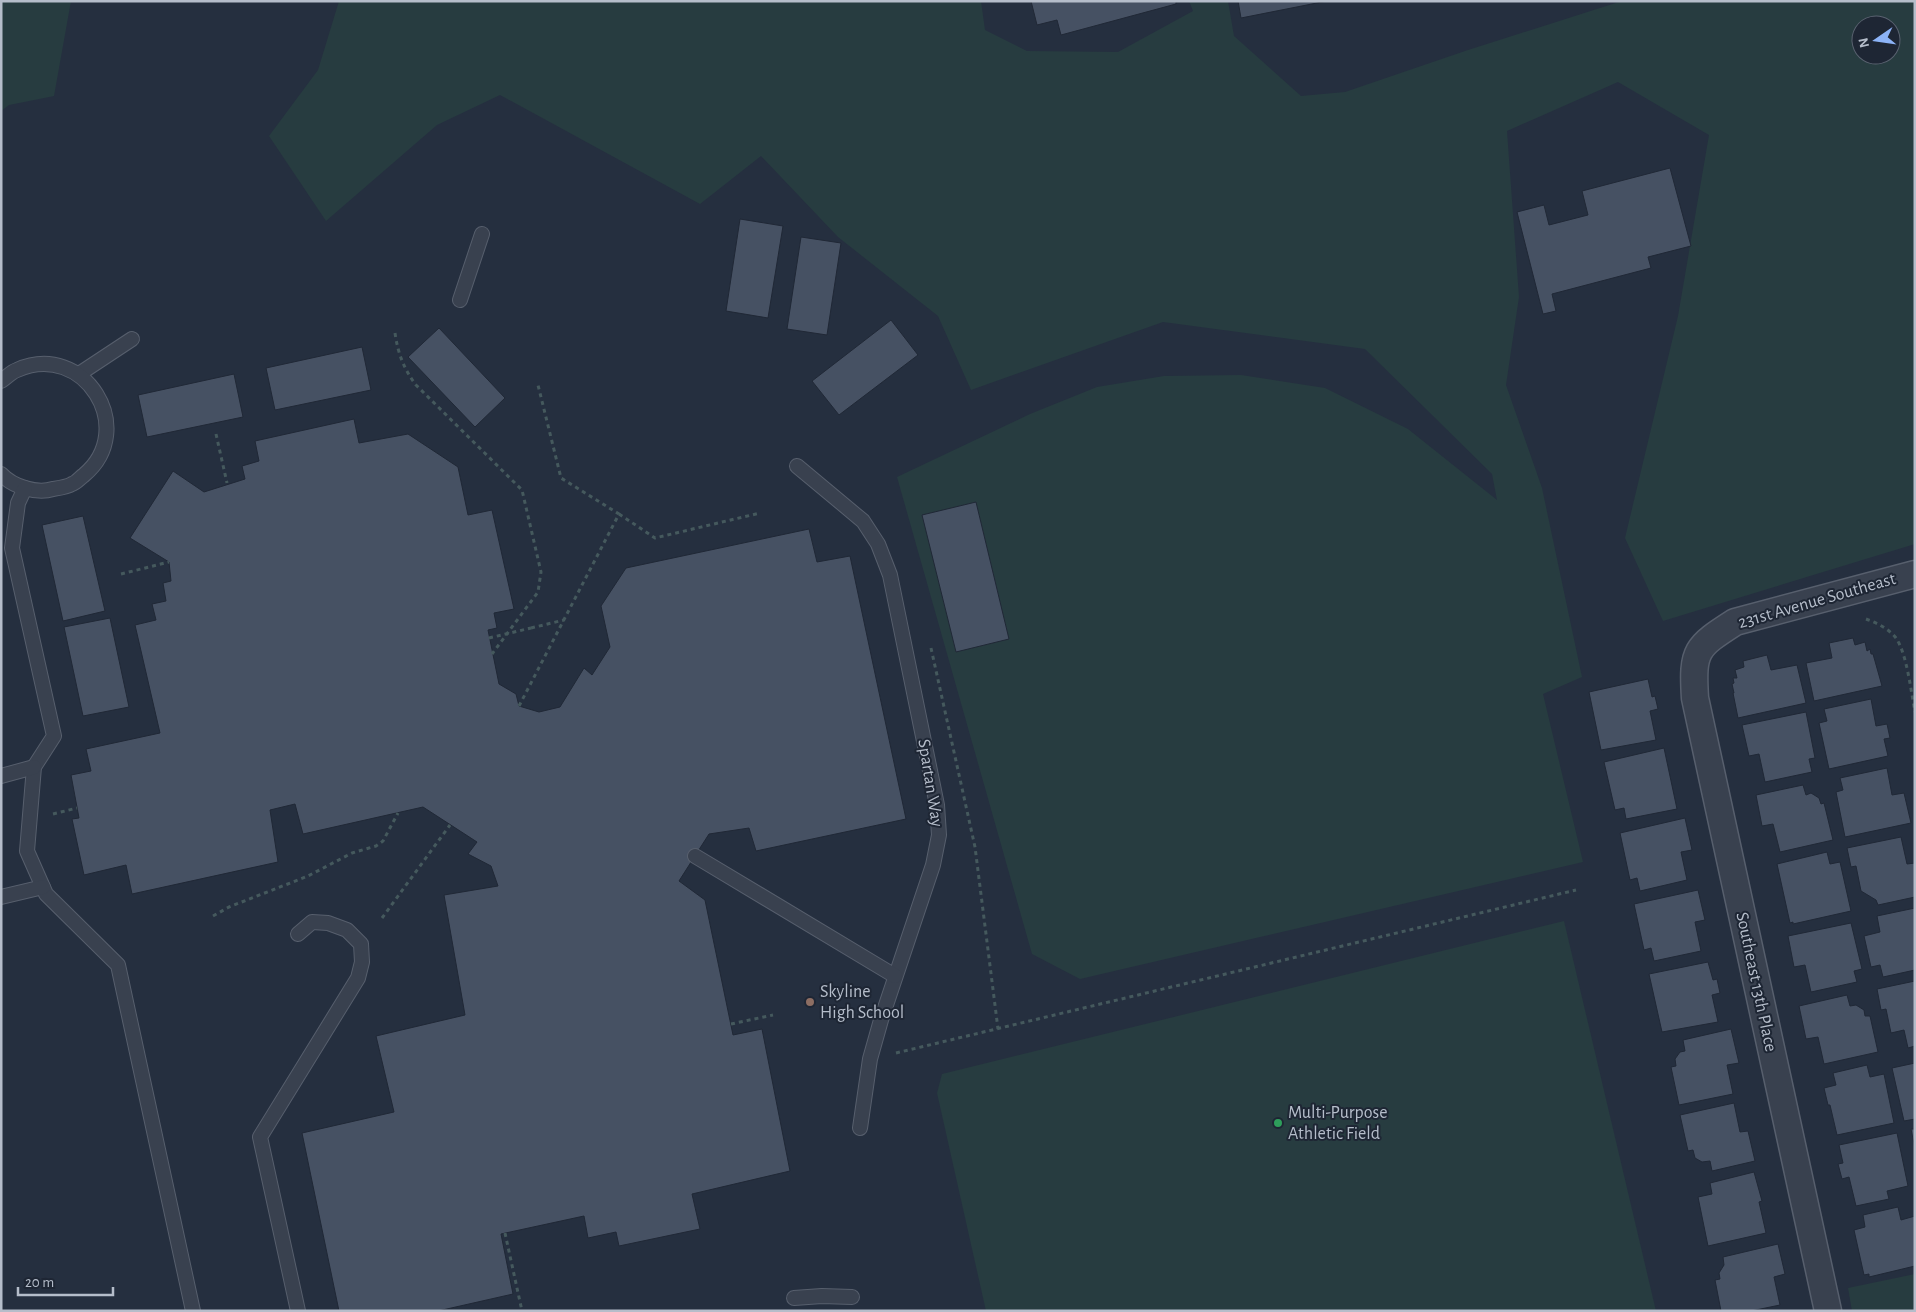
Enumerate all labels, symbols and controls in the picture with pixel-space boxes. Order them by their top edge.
north arrow [1851,15,1901,65]
text: N [1856,36,1872,49]
street label: 231st Avenue Southeast [1736,570,1898,632]
street label: Spartan Way [914,738,946,828]
street label: Southeast 13th Place [1732,911,1780,1053]
place label: Skyline High School [820,983,904,1022]
marker: Skyline High School [804,996,816,1008]
place label: Multi-Purpose Athletic Field [1288,1104,1387,1143]
marker: Multi-Purpose Athletic Field [1272,1117,1284,1129]
scale bar [18,1264,112,1296]
text: 20 m [25,1275,54,1290]

